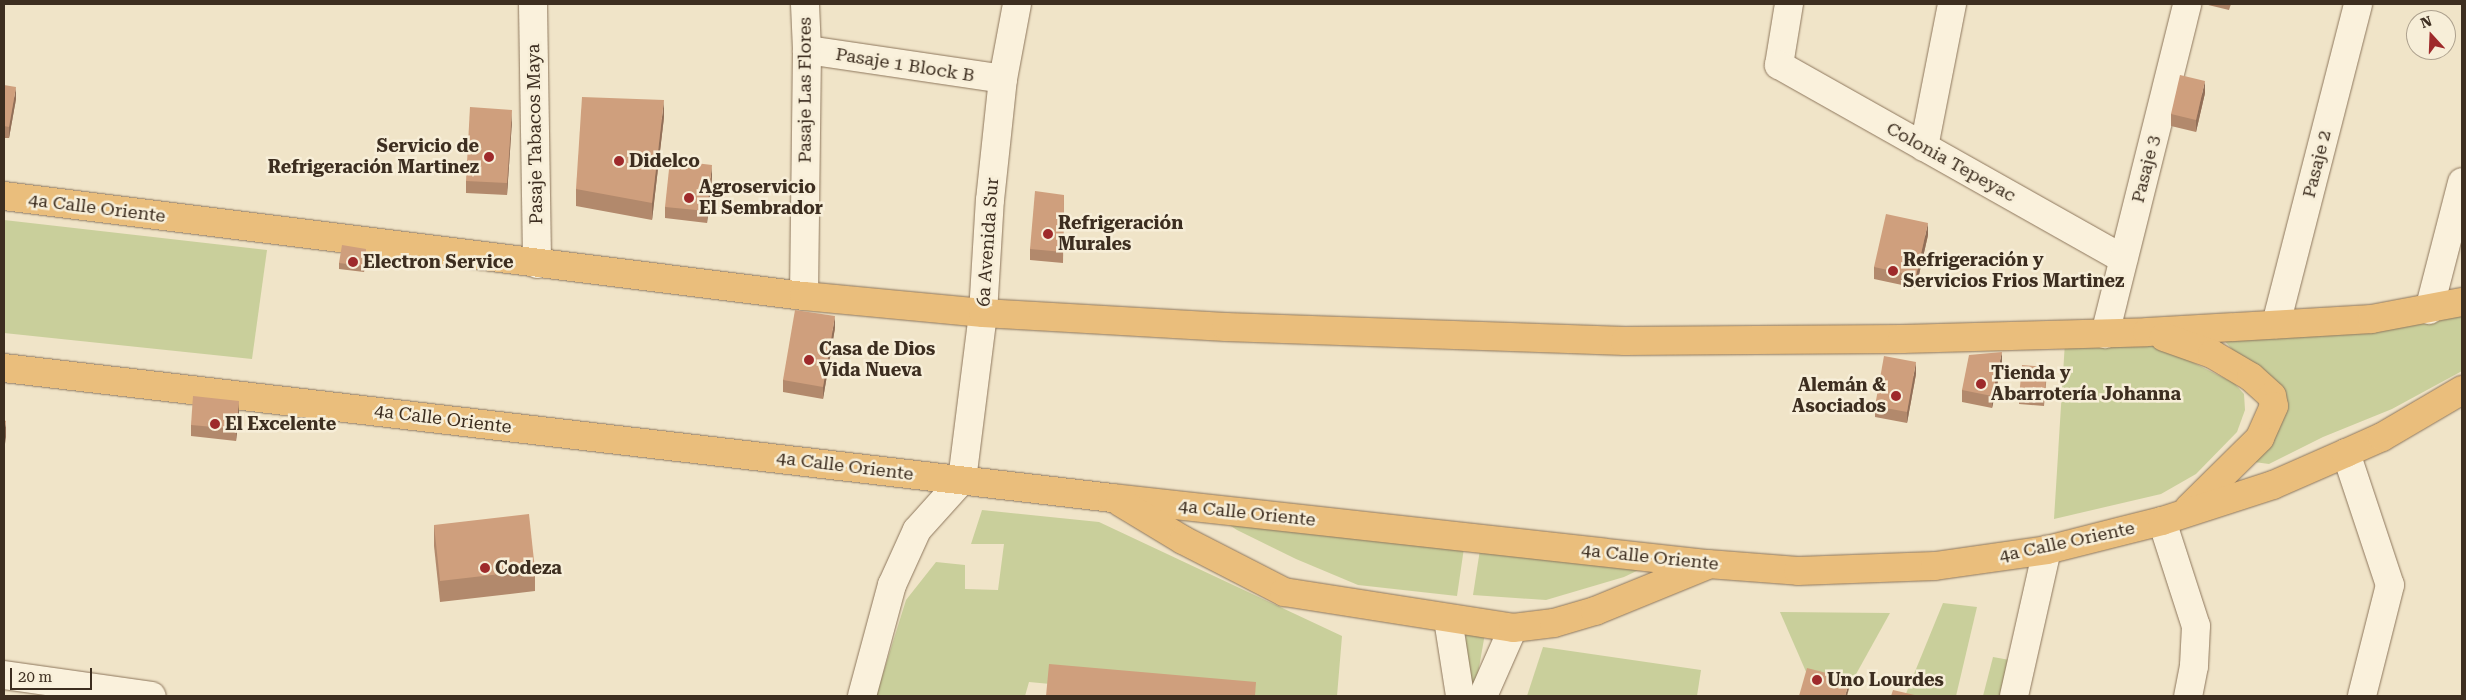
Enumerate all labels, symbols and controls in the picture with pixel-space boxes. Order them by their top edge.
north arrow [2406,10,2456,60]
text: N [2418,12,2434,31]
street label: Pasaje Las Flores [794,17,816,163]
street label: Pasaje Tabacos Maya [523,43,547,225]
street label: Pasaje 1 Block B [834,43,976,87]
street label: Colonia Tepeyac [1883,118,2019,206]
street label: Pasaje 2 [2298,128,2336,200]
street label: Pasaje 3 [2127,133,2165,205]
place label: Servicio de Refrigeración Martinez [268,136,479,178]
place label: Didelco [629,150,700,172]
marker: Servicio de Refrigeración Martinez [483,151,495,163]
marker: Didelco [613,155,625,167]
place label: Agroservicio El Sembrador [699,177,823,220]
street label: 6a Avenida Sur [973,177,1003,307]
street label: 4a Calle Oriente [27,189,167,227]
marker: Agroservicio El Sembrador [683,192,695,204]
place label: Refrigeración Murales [1058,213,1183,255]
marker: Refrigeración Murales [1042,228,1054,240]
place label: Refrigeración y Servicios Frios Martinez [1903,250,2124,292]
place label: Electron Service [363,251,514,273]
marker: Electron Service [347,256,359,268]
marker: Refrigeración y Servicios Frios Martinez [1887,265,1899,277]
place label: Casa de Dios Vida Nueva [819,339,935,382]
marker: Casa de Dios Vida Nueva [803,354,815,366]
place label: Tienda y Abarrotería Johanna [1991,363,2181,406]
place label: Alemán & Asociados [1792,375,1886,418]
marker: Tienda y Abarrotería Johanna [1975,378,1987,390]
marker: Alemán & Asociados [1890,390,1902,402]
street label: 4a Calle Oriente [373,400,513,438]
place label: El Excelente [225,413,336,435]
marker: El Excelente [209,418,221,430]
street label: 4a Calle Oriente [775,447,915,485]
street label: 4a Calle Oriente [1177,495,1317,531]
street label: 4a Calle Oriente [1997,517,2137,567]
street label: 4a Calle Oriente [1580,539,1720,575]
place label: Codeza [495,557,562,579]
marker: Codeza [479,562,491,574]
scale bar [12,658,95,690]
text: 20 m [18,668,52,686]
place label: Uno Lourdes [1827,669,1944,691]
marker: Uno Lourdes [1811,674,1823,686]

